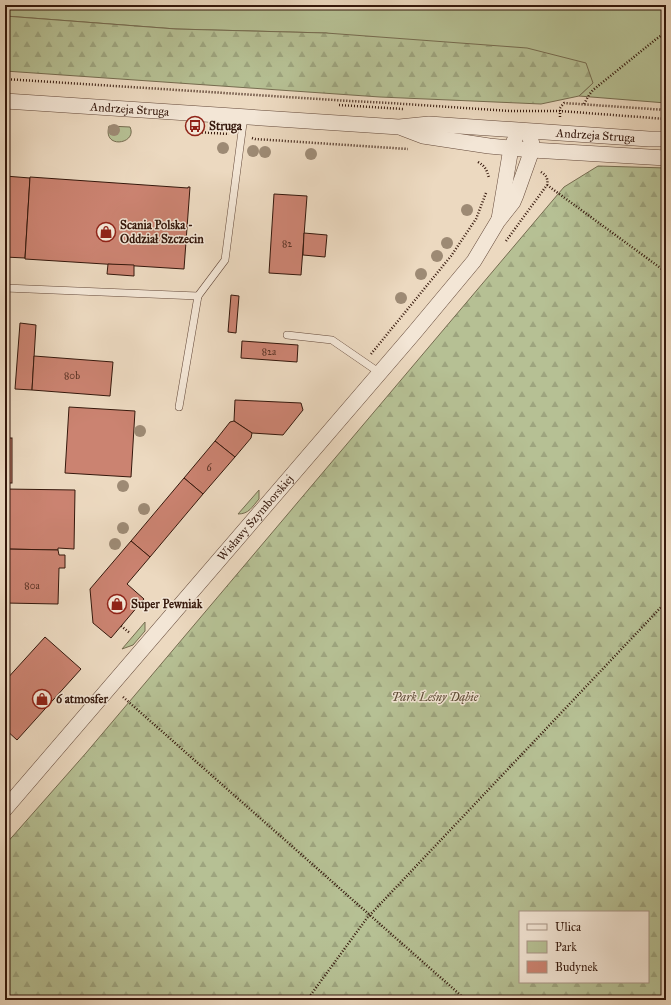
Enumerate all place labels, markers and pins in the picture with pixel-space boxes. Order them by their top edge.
bus stop icon: Struga [184,115,206,137]
place label: Struga [209,119,243,134]
place label: Scania Polska - Oddział Szczecin [120,218,204,246]
shop icon: Scania Polska - Oddział Szczecin [95,221,117,243]
shop icon: Super Pewniak [106,593,128,615]
place label: Super Pewniak [131,597,203,612]
shop icon: 6 atmosfer [31,688,53,710]
place label: 6 atmosfer [56,692,109,706]

